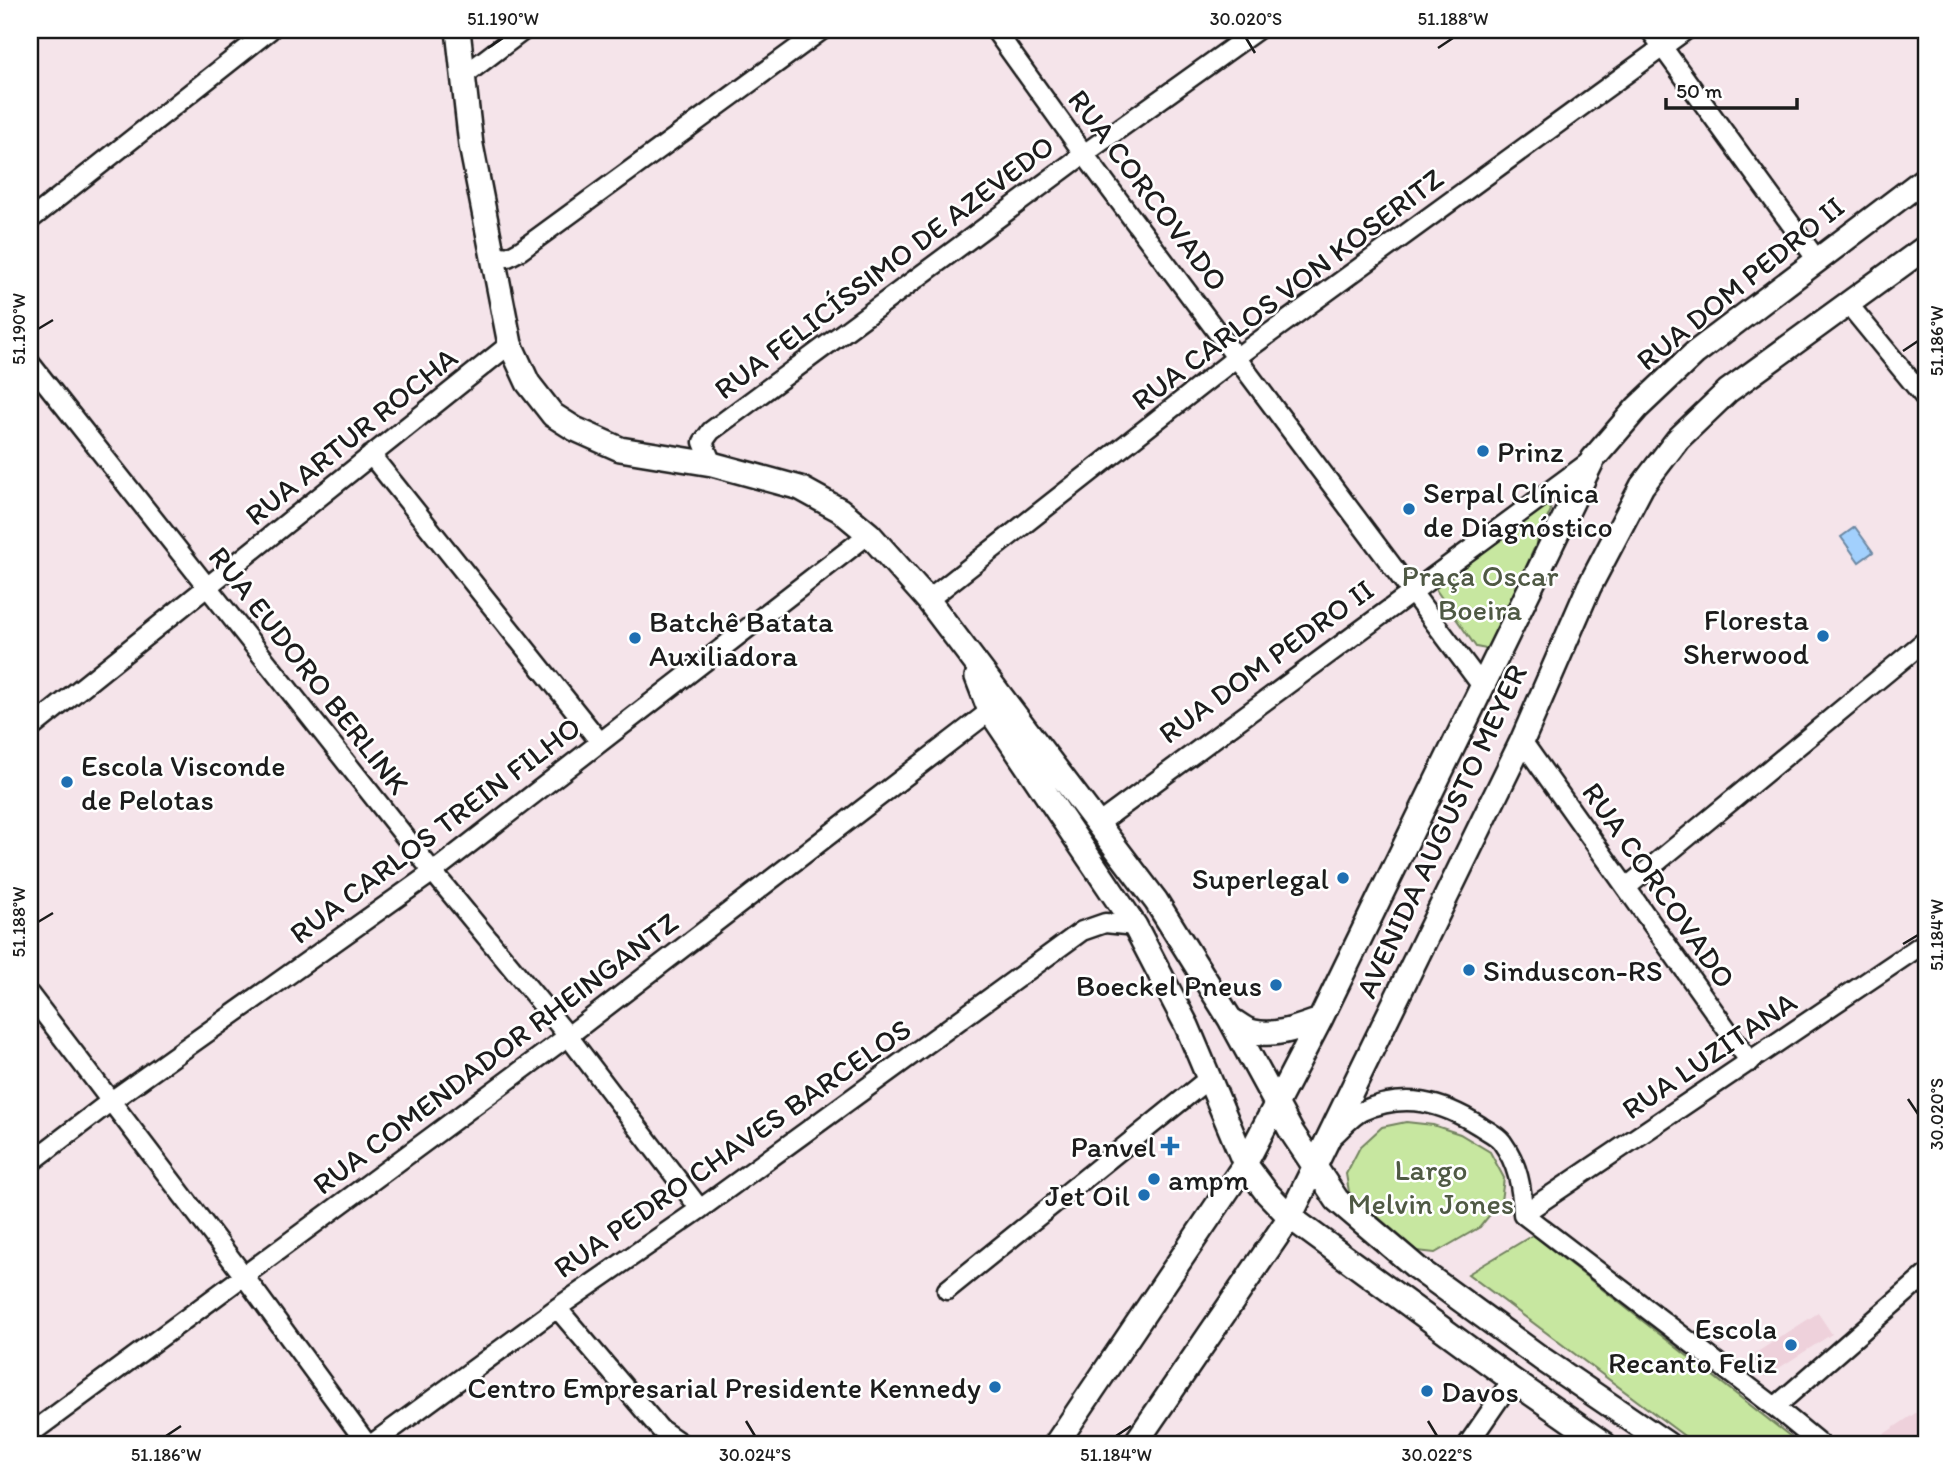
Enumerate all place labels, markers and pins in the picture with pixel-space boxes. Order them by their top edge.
place label: Prinz [1497,433,1564,470]
marker: Prinz [1475,443,1491,459]
place label: Serpal Clínica de Diagnóstico [1423,474,1613,545]
marker: Serpal Clínica de Diagnóstico [1401,501,1417,517]
place label: Floresta Sherwood [1683,601,1809,672]
place label: Batchê Batata Auxiliadora [649,603,834,674]
marker: Floresta Sherwood [1815,628,1831,644]
marker: Batchê Batata Auxiliadora [627,630,643,646]
place label: Escola Visconde de Pelotas [81,747,285,818]
marker: Escola Visconde de Pelotas [59,774,75,790]
place label: Superlegal [1192,860,1330,897]
marker: Superlegal [1335,870,1351,886]
place label: Sinduscon-RS [1483,952,1663,989]
marker: Sinduscon-RS [1461,962,1477,978]
place label: Boeckel Pneus [1076,967,1262,1004]
marker: Boeckel Pneus [1268,977,1284,993]
place label: Panvel [1071,1128,1156,1165]
marker: Panvel [1162,1138,1178,1154]
place label: ampm [1168,1161,1249,1198]
marker: ampm [1146,1171,1162,1187]
place label: Jet Oil [1045,1177,1131,1214]
marker: Jet Oil [1136,1187,1152,1203]
place label: Escola Recanto Feliz [1608,1310,1777,1381]
marker: Escola Recanto Feliz [1783,1337,1799,1353]
place label: Centro Empresarial Presidente Kennedy [467,1369,981,1406]
place label: Davos [1441,1373,1519,1410]
marker: Centro Empresarial Presidente Kennedy [987,1379,1003,1395]
marker: Davos [1419,1383,1435,1399]

